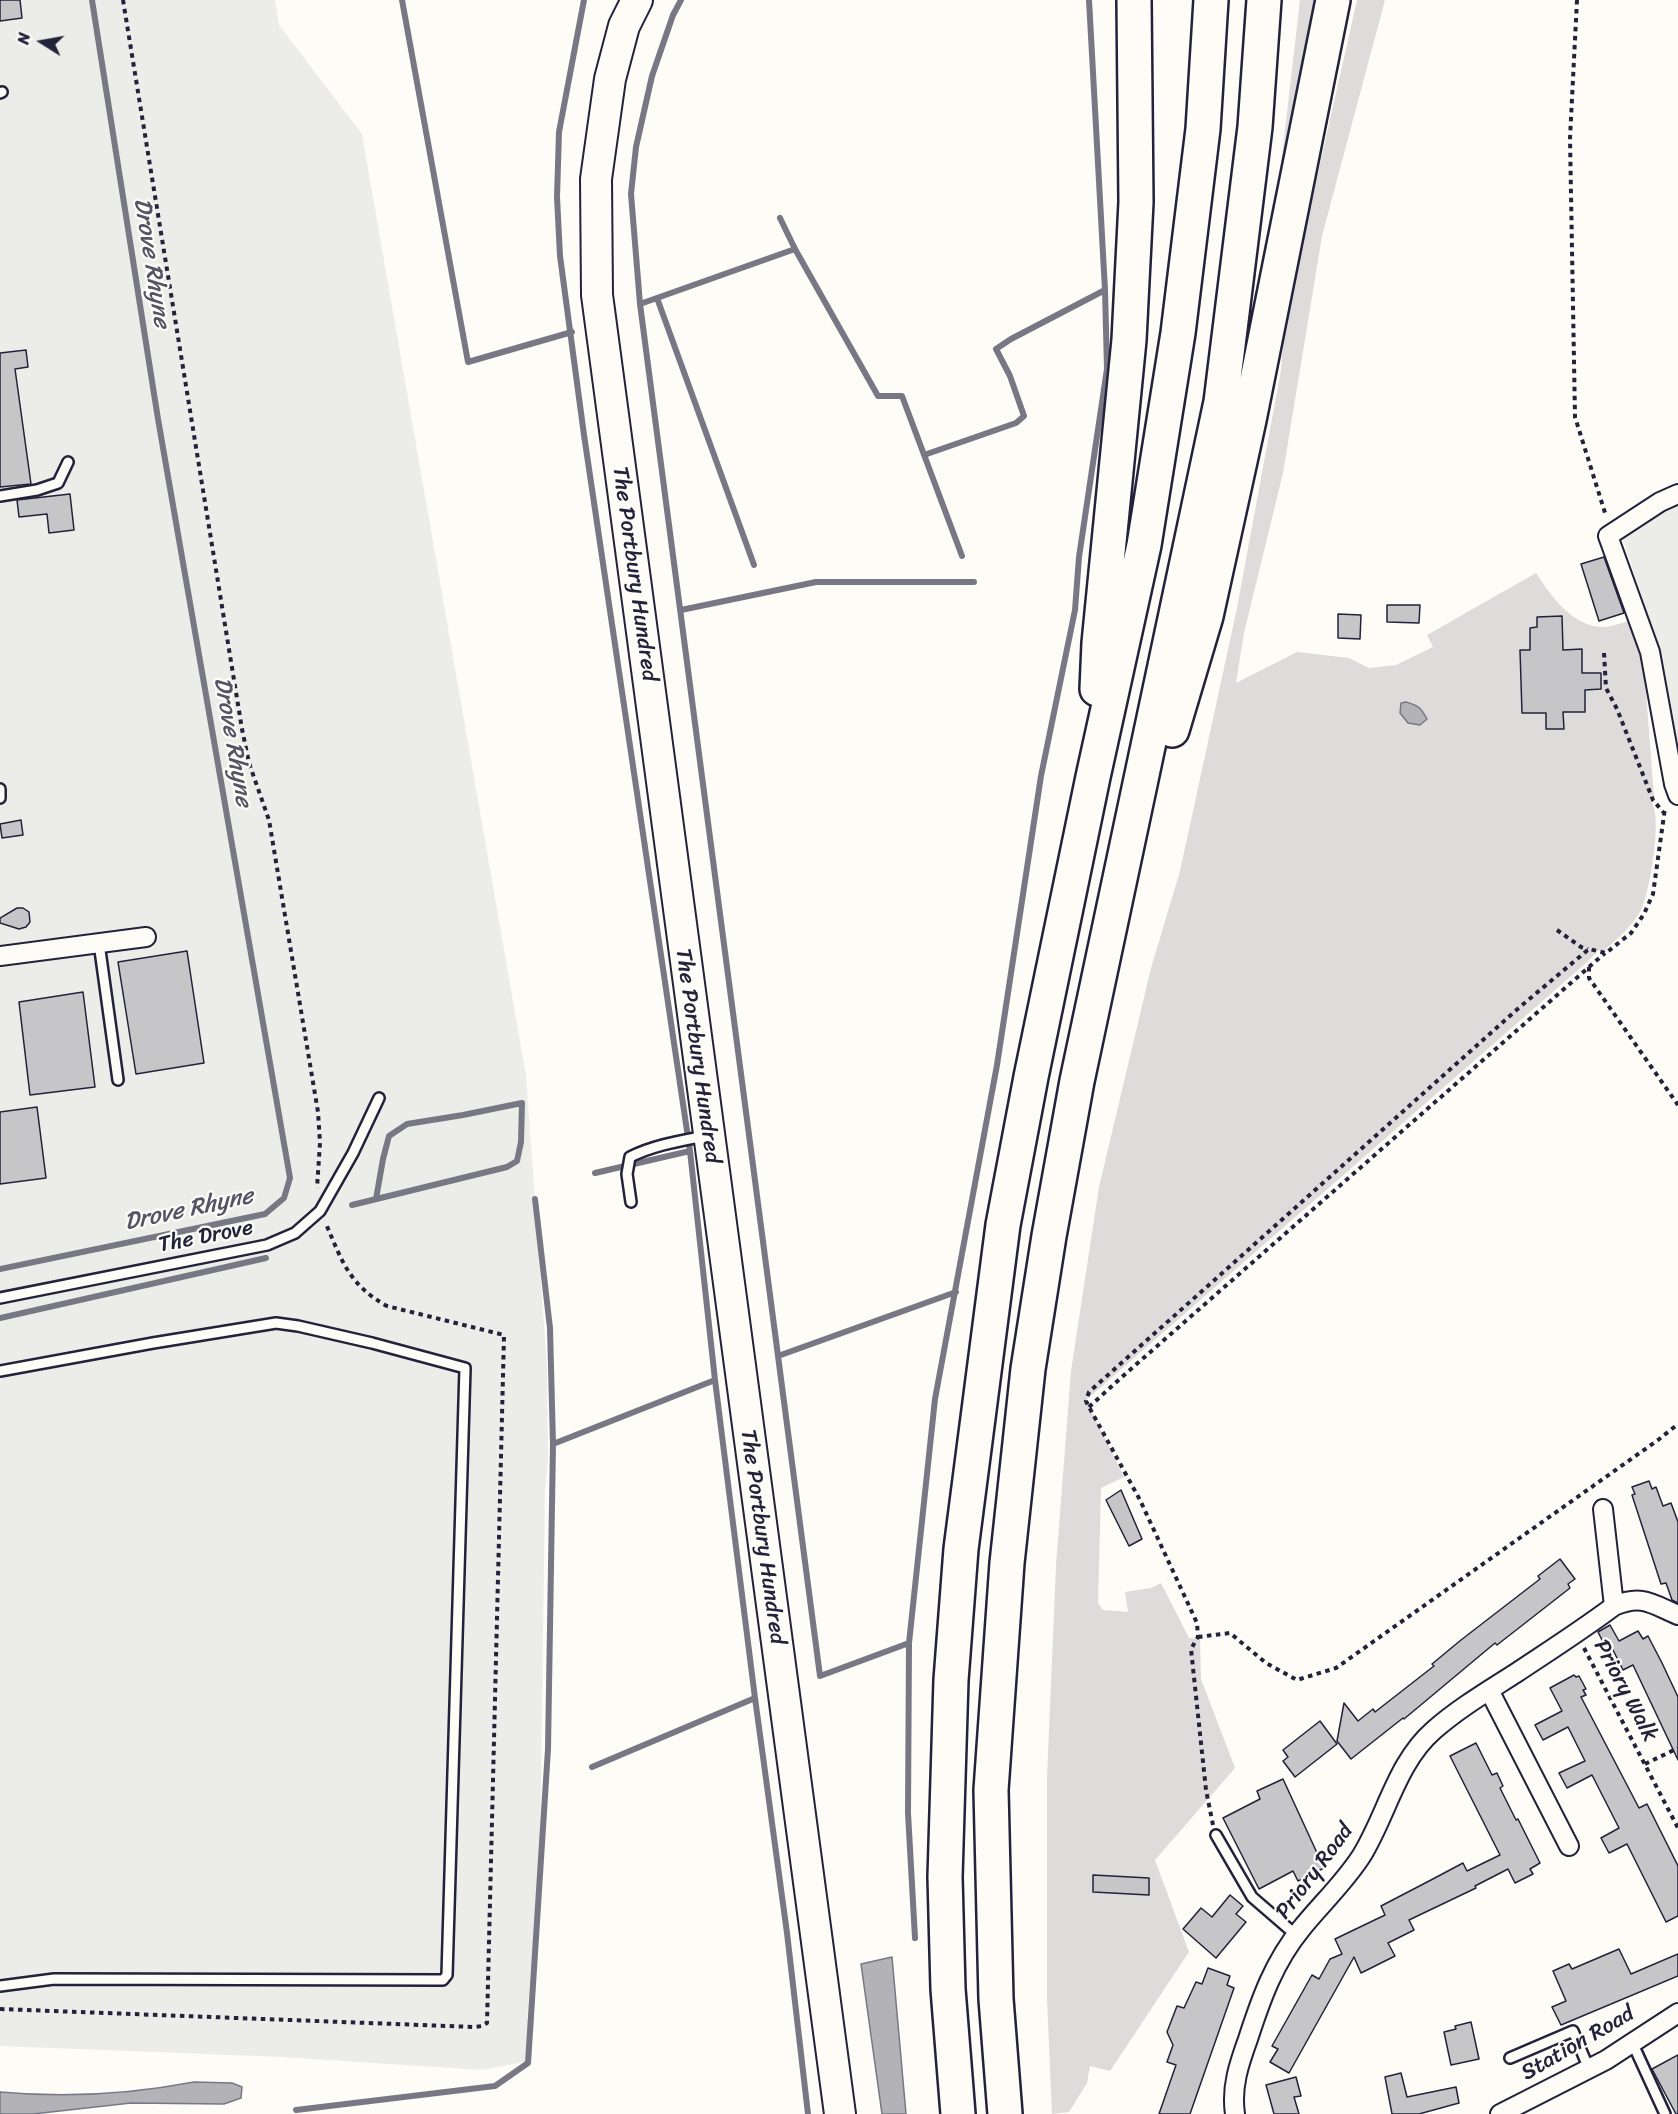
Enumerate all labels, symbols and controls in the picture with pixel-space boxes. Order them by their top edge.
north arrow [12,12,72,72]
text: N [9,30,39,47]
water label: Drove Rhyne [127,196,175,330]
street label: The Portbury Hundred [606,465,662,683]
water label: Drove Rhyne [206,675,258,809]
street label: The Portbury Hundred [669,947,725,1165]
water label: Drove Rhyne [122,1182,256,1238]
street label: The Drove [157,1215,255,1259]
street label: The Portbury Hundred [734,1428,790,1646]
street label: Priory Walk [1587,1636,1663,1746]
street label: Priory Road [1271,1819,1359,1925]
street label: Station Road [1517,2001,1639,2087]

